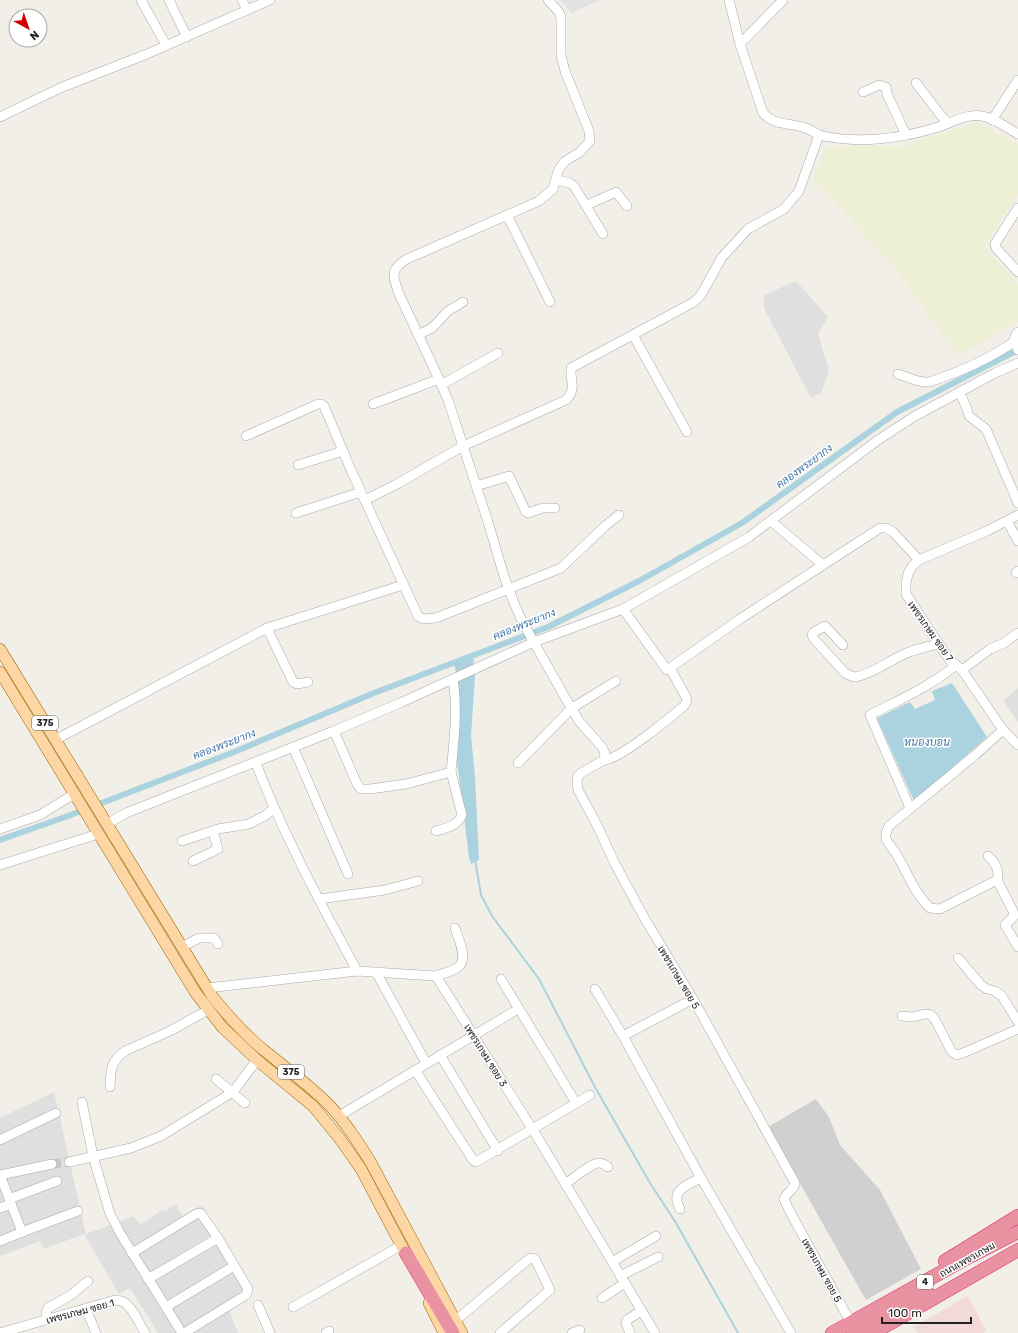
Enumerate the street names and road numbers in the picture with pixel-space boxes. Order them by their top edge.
street label: เพชรเกษม ซอย 7 [905,599,955,664]
road number: 375 [32,716,58,730]
street label: เพชรเกษม ซอย 5 [655,944,702,1011]
street label: เพชรเกษม ซอย 3 [461,1022,509,1089]
road number: 375 [278,1065,304,1079]
street label: เพชรเกษม ซอย 5 [799,1236,844,1305]
street label: ถนนเพชรเกษม [938,1240,997,1280]
road number: 4 [917,1275,933,1289]
street label: เพชรเกษม ซอย 1 [45,1297,116,1327]

